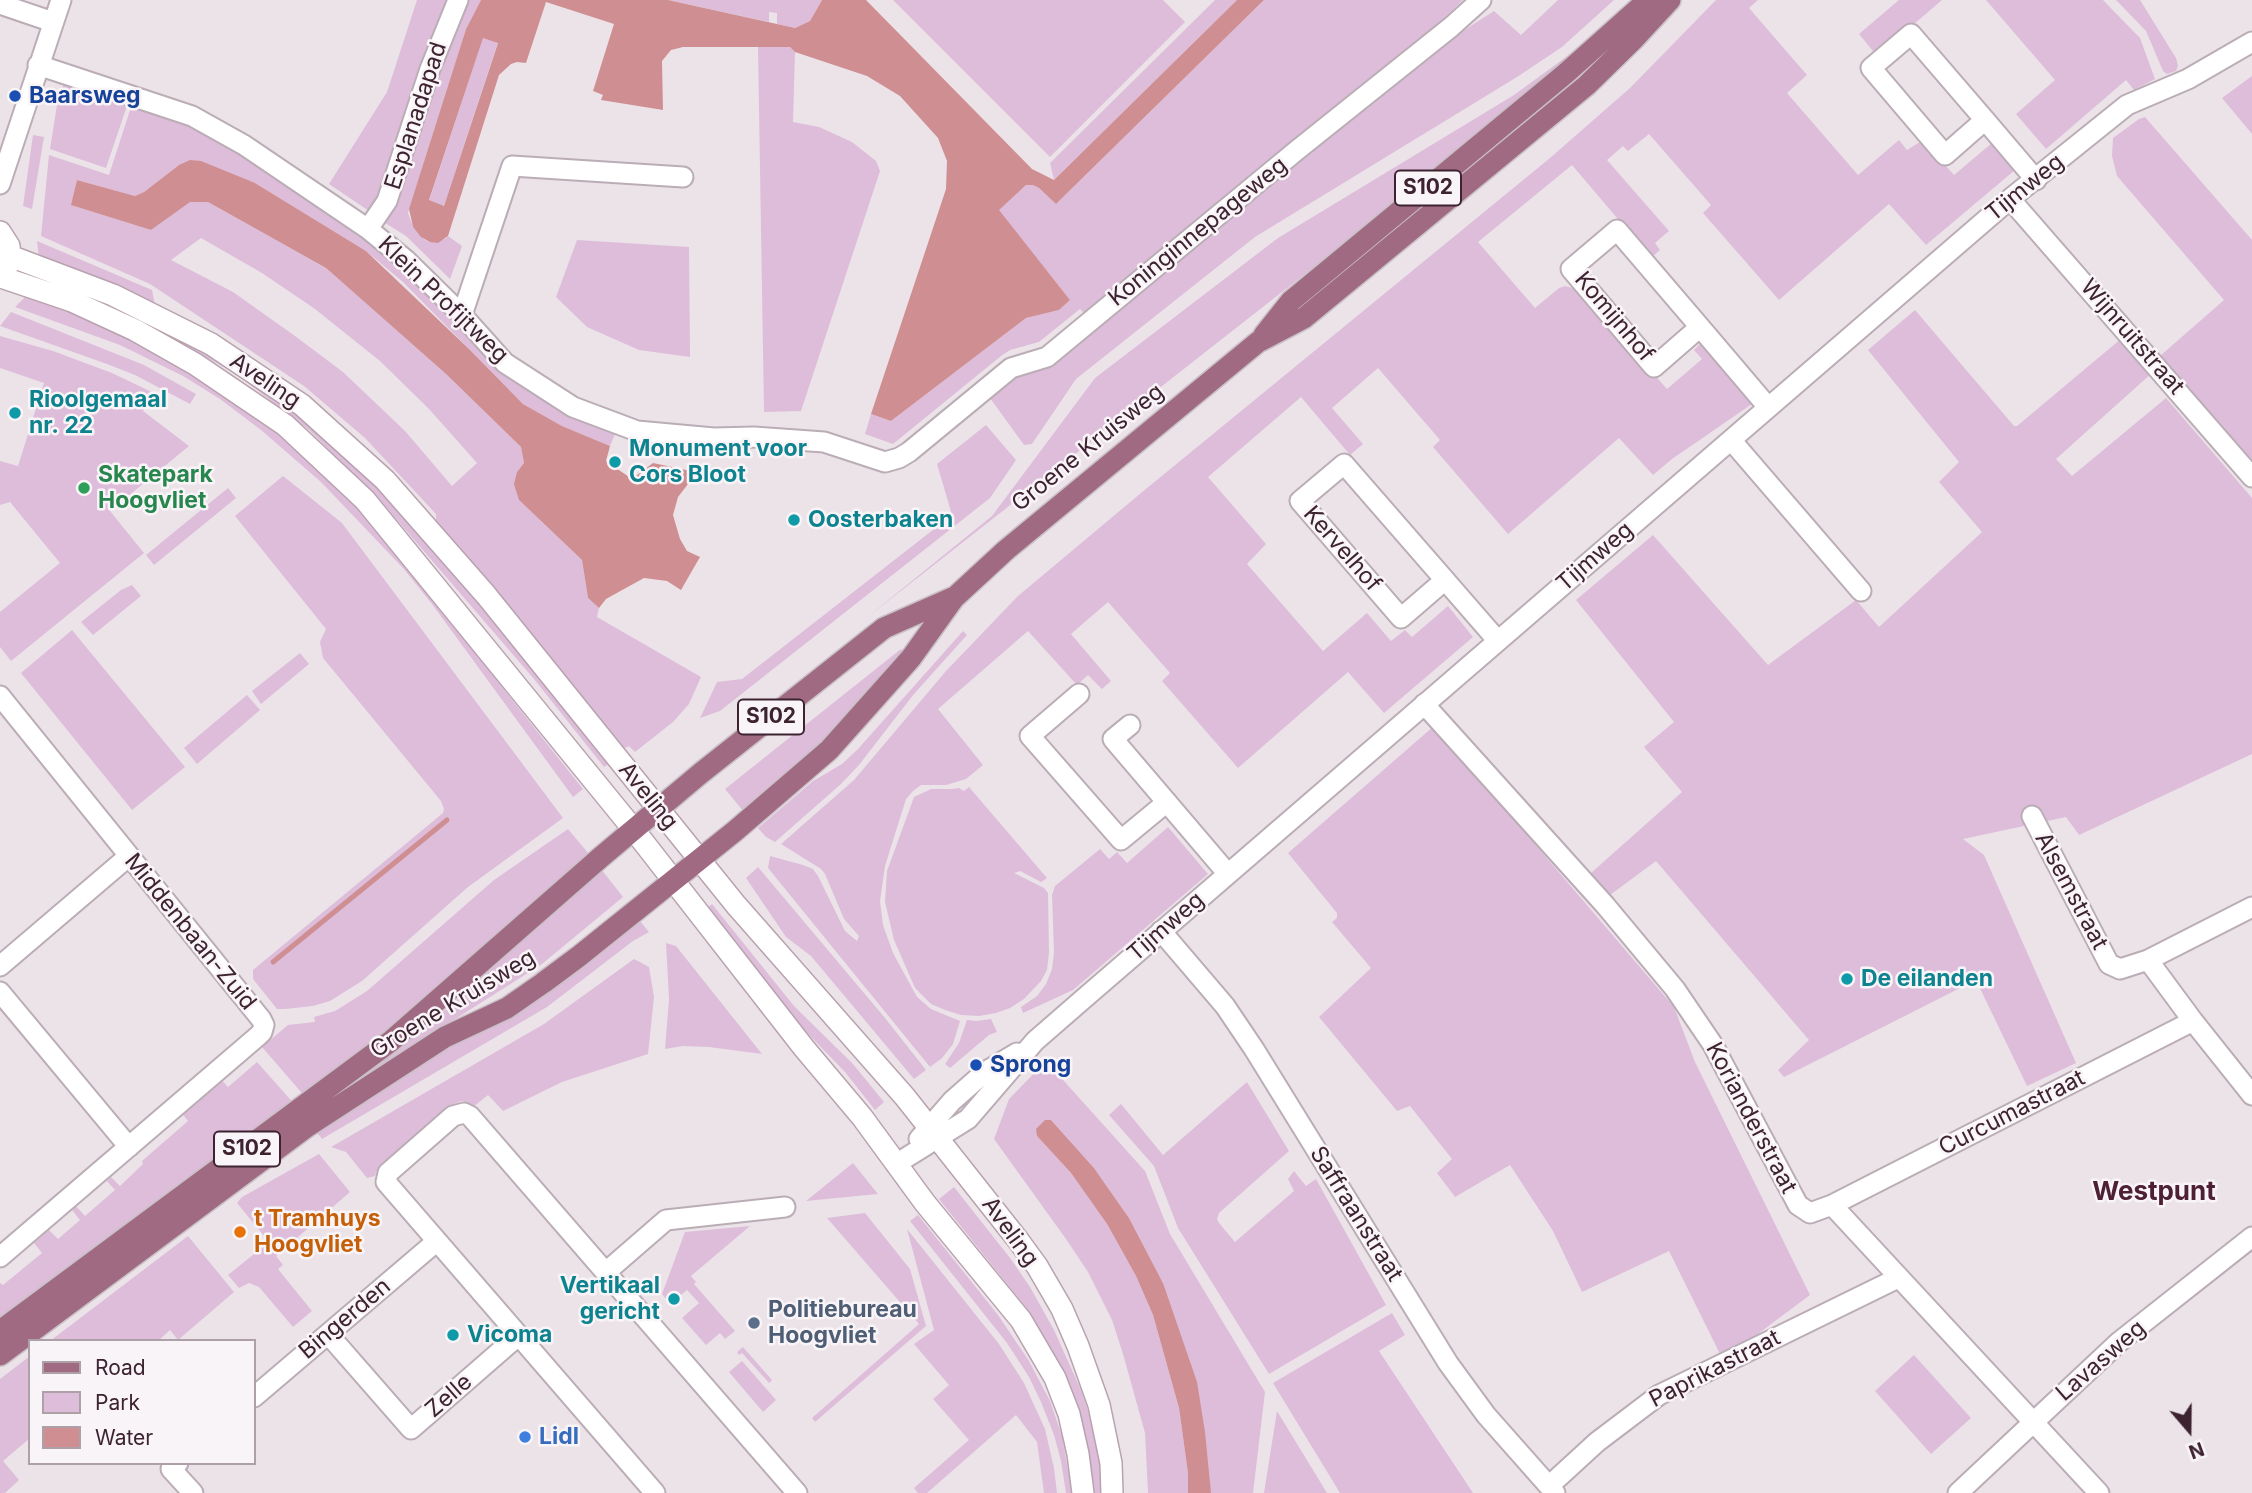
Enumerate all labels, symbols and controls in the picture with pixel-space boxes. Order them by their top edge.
street label: Esplanadapad [379,39,453,193]
place label: Baarsweg [29,82,141,110]
marker: Baarsweg [7,88,23,104]
street label: Tijmweg [1981,148,2069,228]
street label: Koninginnepageweg [1103,152,1293,312]
road number: S102 [1395,170,1461,206]
street label: Klein Profijtweg [372,231,514,369]
street label: Komijnhof [1568,266,1660,368]
street label: Wijnruitstraat [2074,274,2190,400]
street label: Aveling [225,347,305,415]
street label: Groene Kruisweg [1006,378,1170,518]
place label: Rioolgemaal nr. 22 [29,386,167,440]
marker: Rioolgemaal nr. 22 [7,405,23,421]
place label: Monument voor Cors Bloot [629,435,807,489]
marker: Monument voor Cors Bloot [607,454,623,470]
place label: Skatepark Hoogvliet [98,461,213,515]
marker: Skatepark Hoogvliet [76,480,92,496]
street label: Kervelhof [1297,501,1387,597]
place label: Oosterbaken [808,506,953,534]
marker: Oosterbaken [786,512,802,528]
street label: Tijmweg [1551,516,1639,598]
road number: S102 [738,700,804,734]
street label: Aveling [612,757,684,835]
street label: Alsemstraat [2029,828,2113,954]
street label: Middenbaan-Zuid [118,848,262,1016]
street label: Tijmweg [1122,886,1210,968]
street label: Groene Kruisweg [366,944,540,1064]
place label: De eilanden [1861,965,1993,993]
marker: De eilanden [1839,971,1855,987]
street label: Korianderstraat [1700,1038,1802,1198]
place label: Sprong [990,1051,1071,1079]
marker: Sprong [968,1057,984,1073]
street label: Curcumastraat [1934,1064,2090,1162]
road number: S102 [214,1132,280,1166]
street label: Saffraanstraat [1304,1142,1408,1286]
district label: Westpunt [2092,1176,2216,1208]
street label: Aveling [976,1192,1044,1272]
place label: t Tramhuys Hoogvliet [254,1205,381,1259]
marker: t Tramhuys Hoogvliet [232,1224,248,1240]
place label: Vertikaal gericht [560,1272,660,1326]
street label: Bingerden [294,1273,396,1365]
marker: Vertikaal gericht [666,1291,682,1307]
place label: Politiebureau Hoogvliet [768,1296,917,1350]
marker: Politiebureau Hoogvliet [746,1315,762,1331]
street label: Lavasweg [2051,1315,2151,1407]
place label: Vicoma [467,1321,552,1349]
street label: Paprikastraat [1645,1324,1785,1414]
marker: Vicoma [445,1327,461,1343]
legend [28,1339,256,1465]
text: Road [95,1355,146,1380]
street label: Zelle [420,1368,478,1424]
text: Park [95,1390,140,1415]
north arrow [2154,1395,2224,1465]
place label: Lidl [539,1423,579,1451]
text: Water [95,1425,153,1450]
marker: Lidl [517,1429,533,1445]
text: N [2186,1437,2207,1463]

